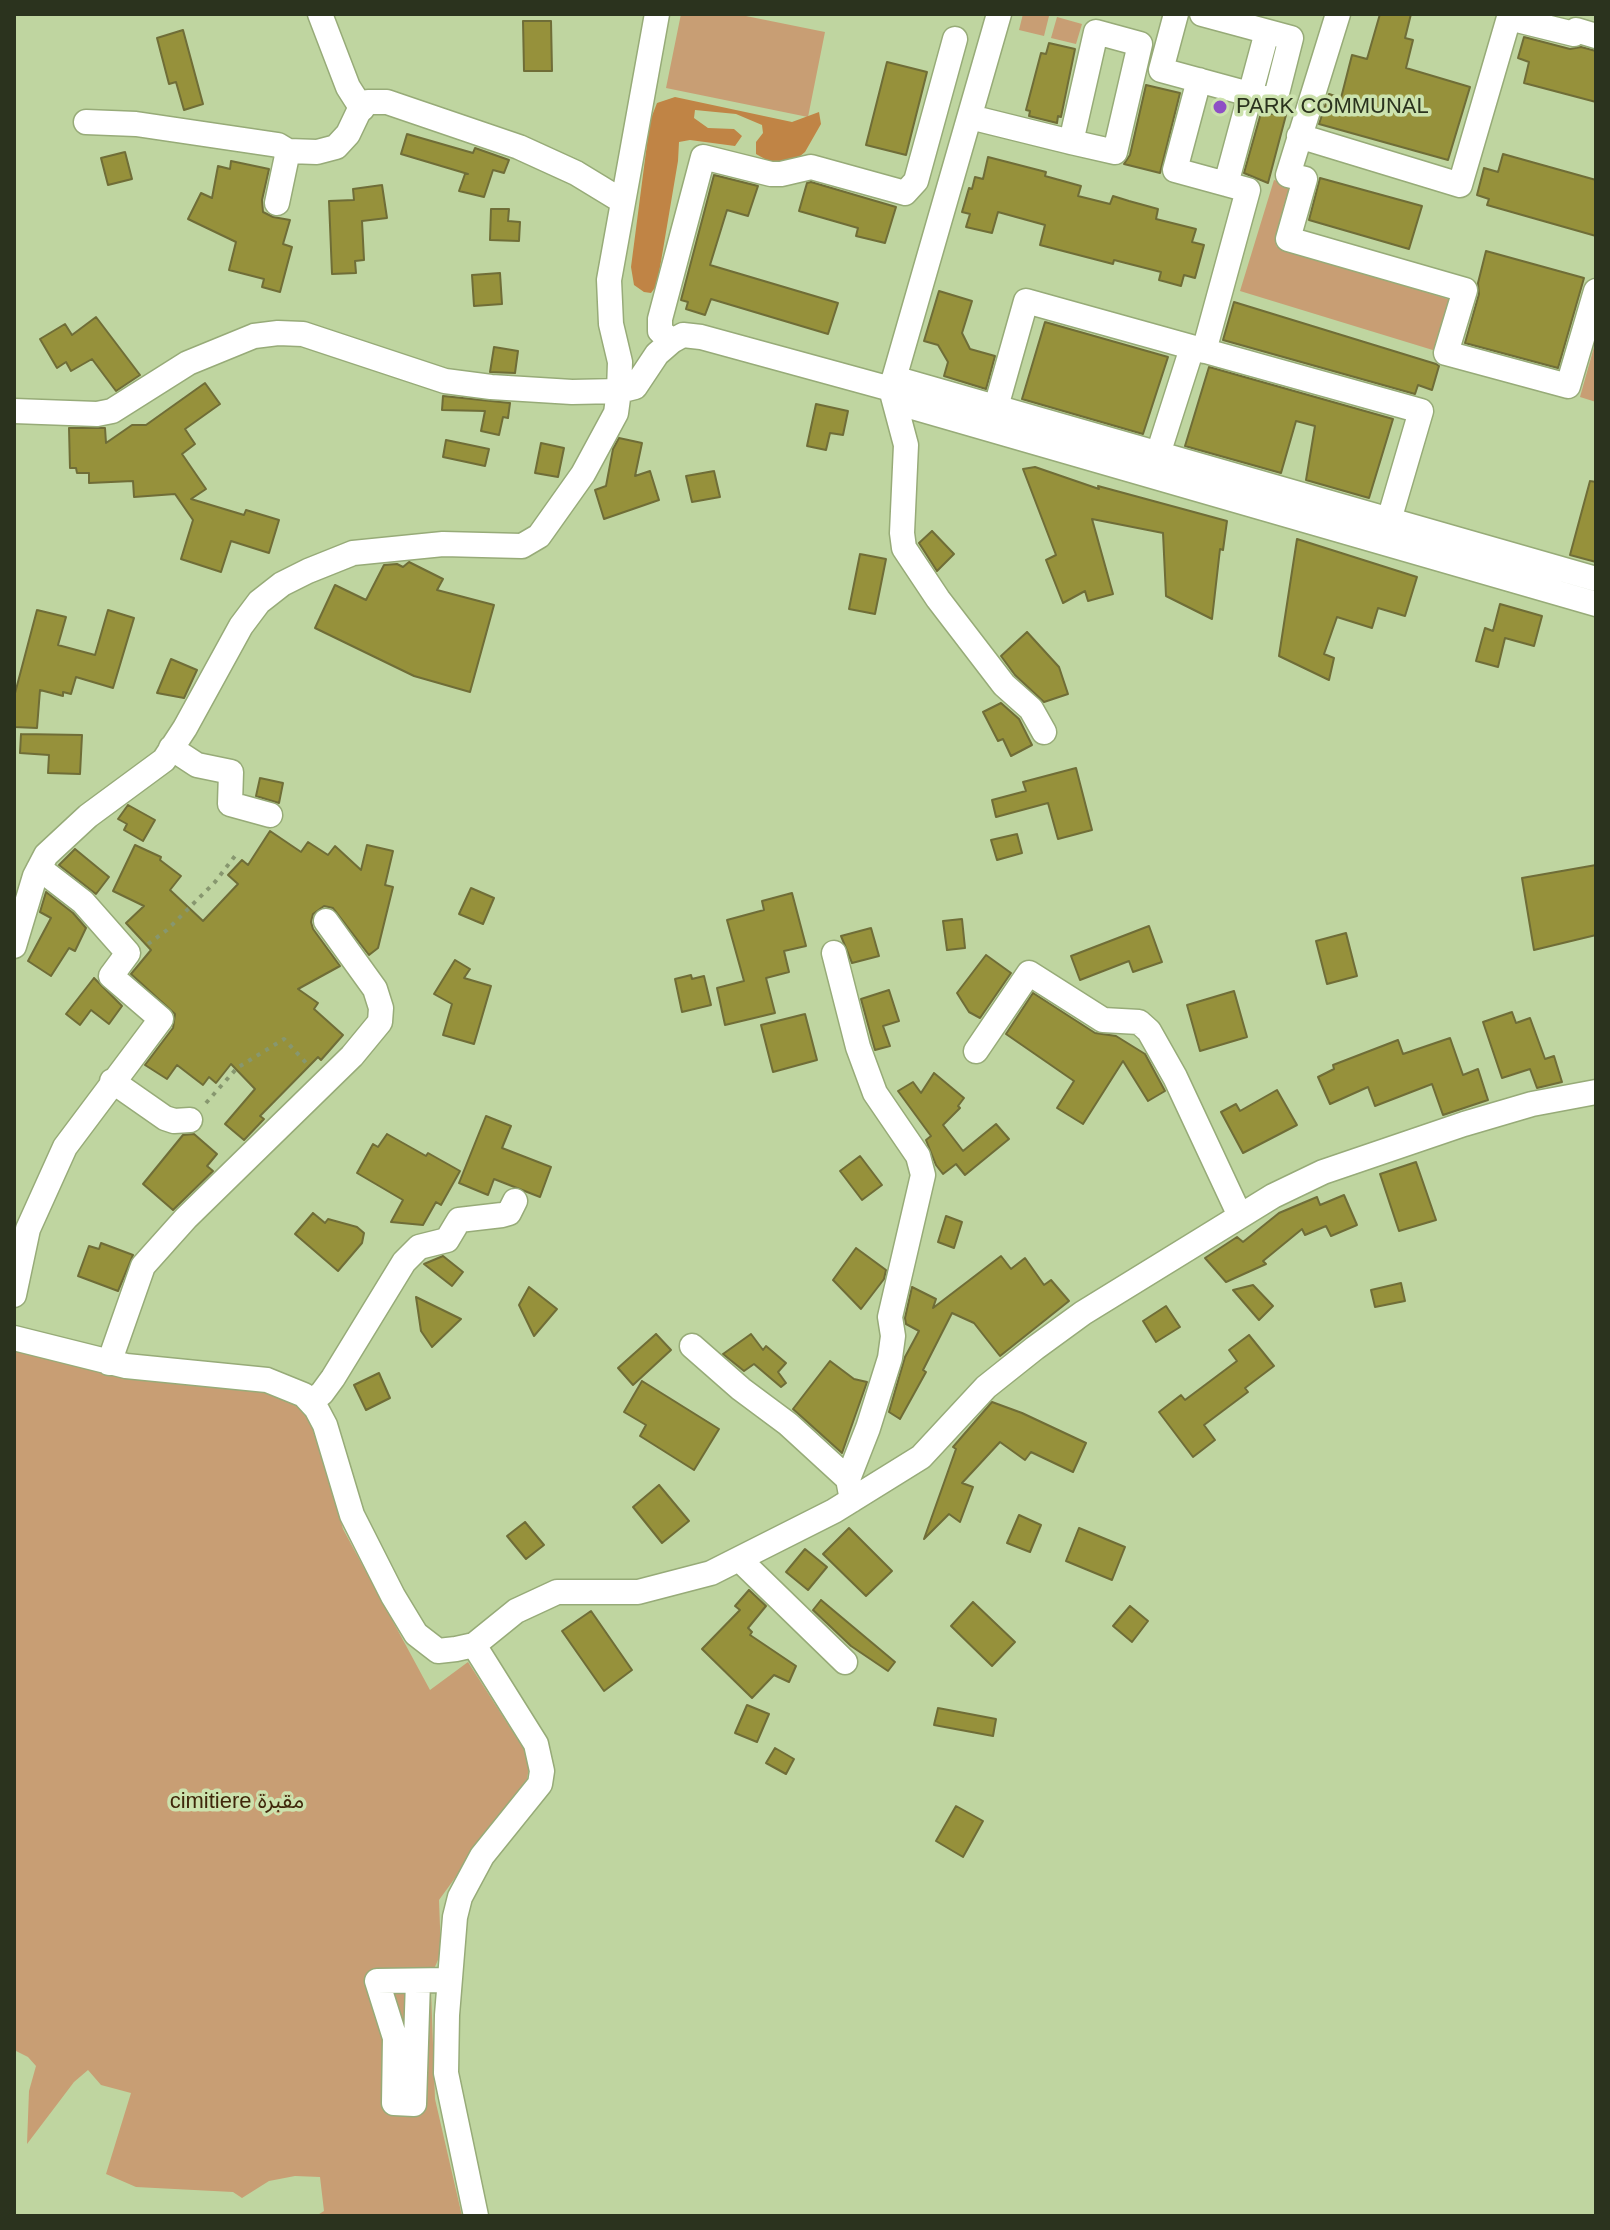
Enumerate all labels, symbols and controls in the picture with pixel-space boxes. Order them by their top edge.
place label: PARK COMMUNAL [1236,94,1429,120]
marker: PARK COMMUNAL [1211,98,1229,116]
park label: cimitiere مقبرة [170,1789,304,1815]

